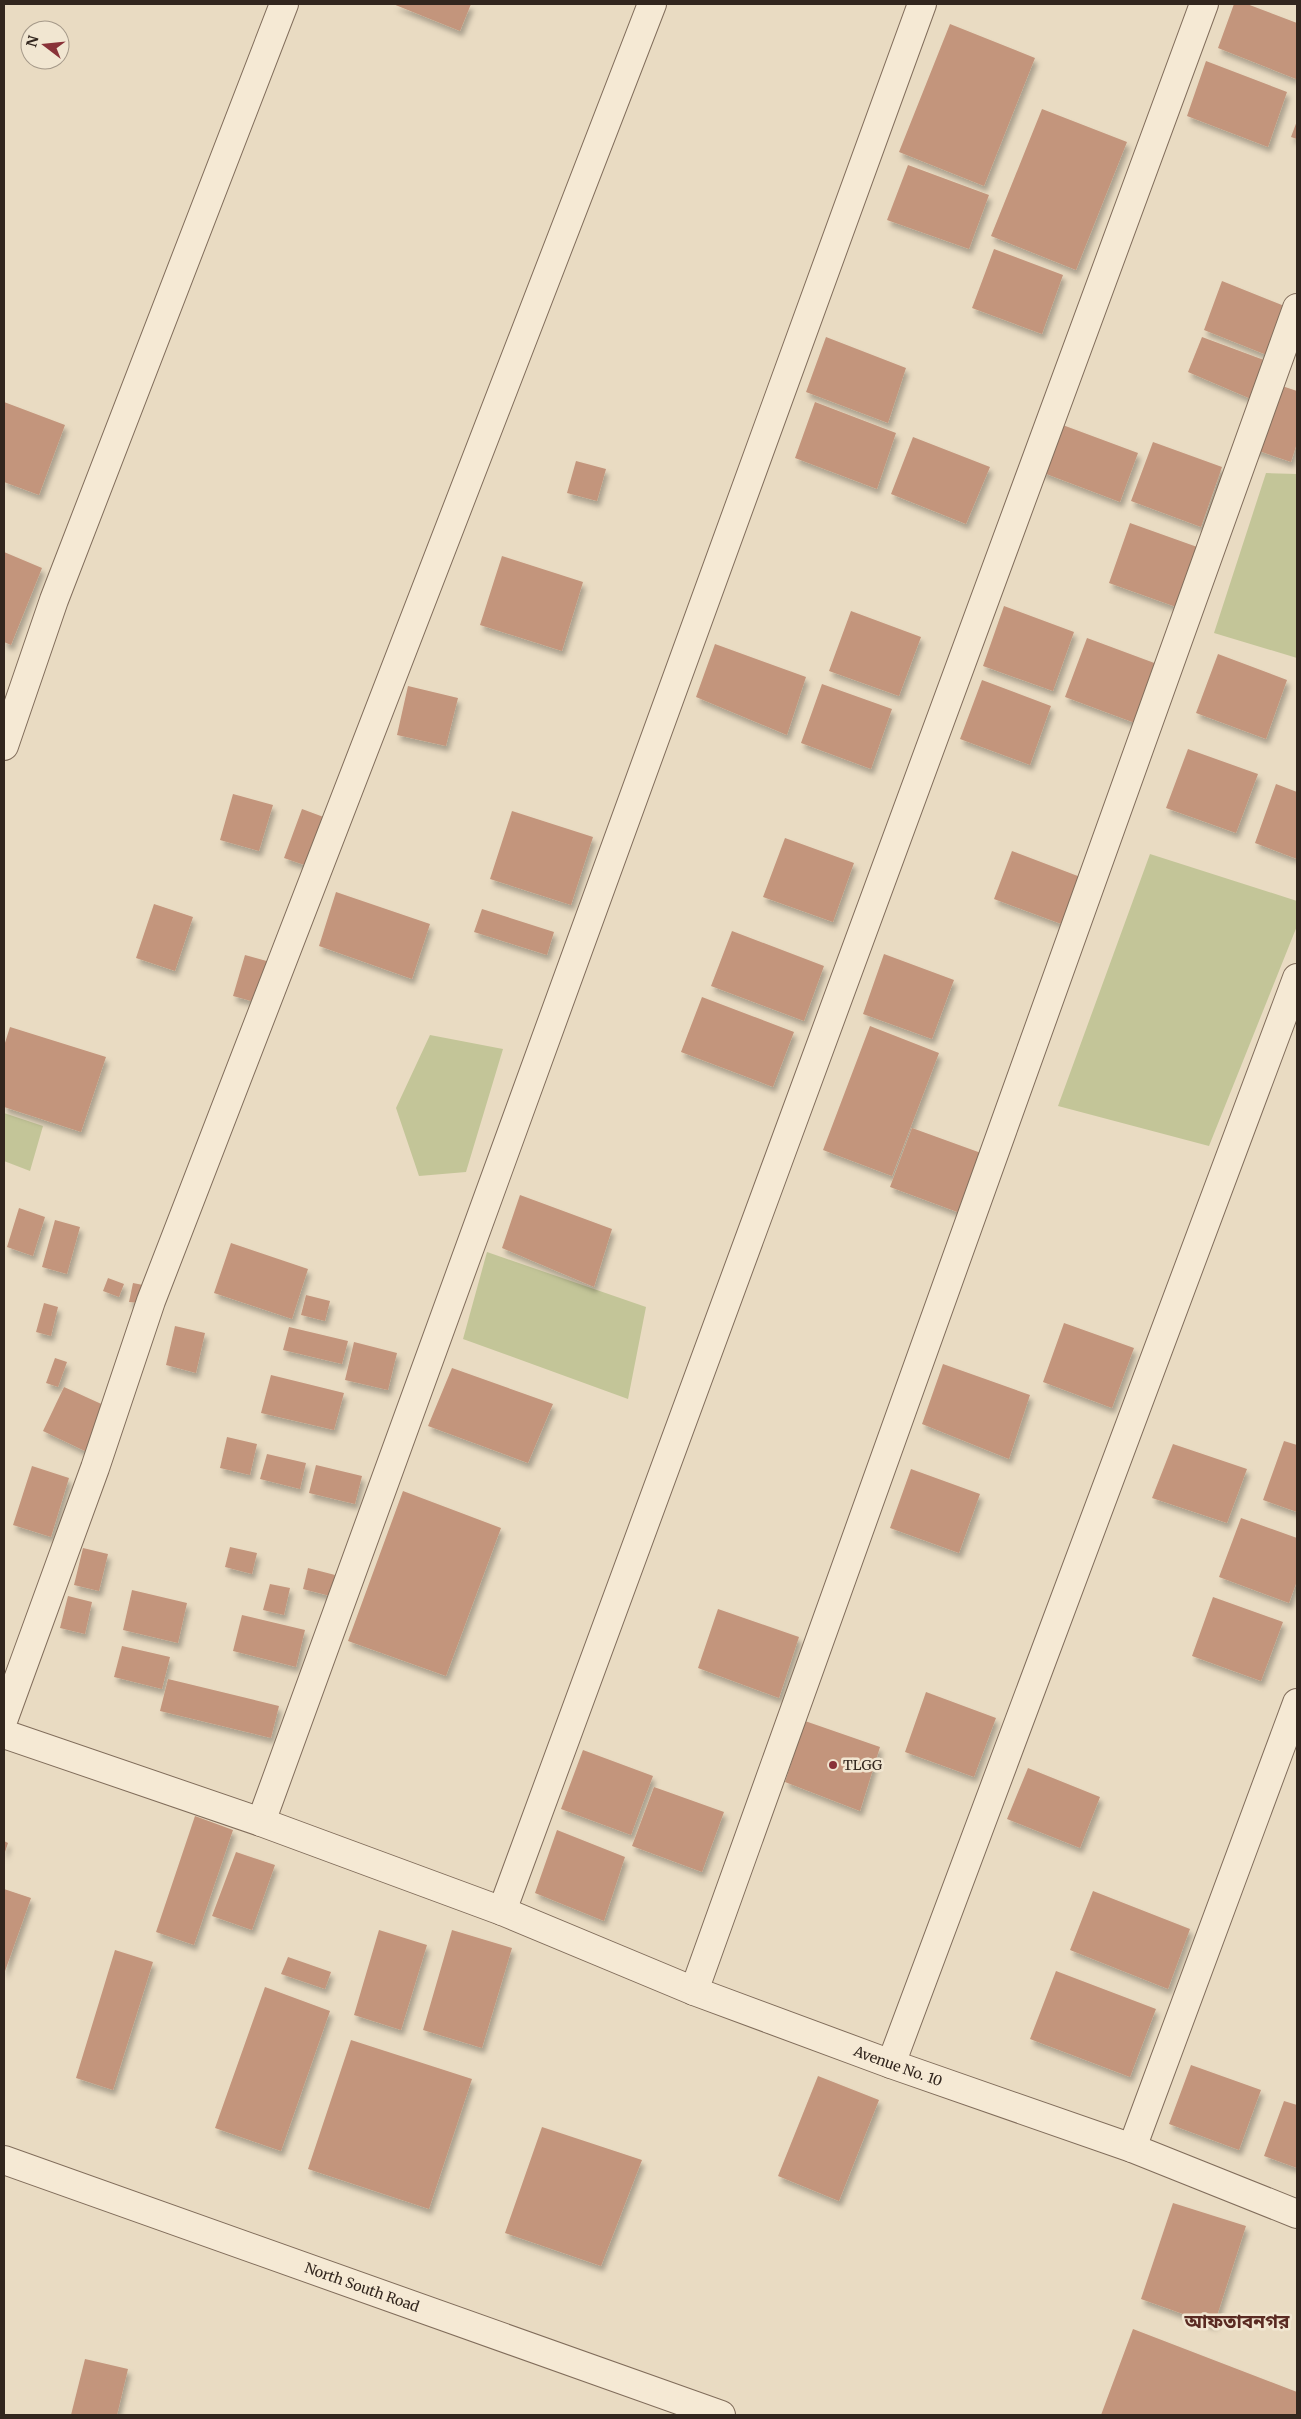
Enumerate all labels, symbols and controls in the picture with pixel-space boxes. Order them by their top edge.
north arrow [20,20,70,70]
text: N [22,34,43,49]
place label: TLGG [843,1756,882,1774]
marker: TLGG [827,1759,839,1771]
street label: Avenue No. 10 [850,2042,945,2090]
street label: North South Road [302,2259,422,2316]
district label: আফতাবনগর [1183,2309,1290,2333]

